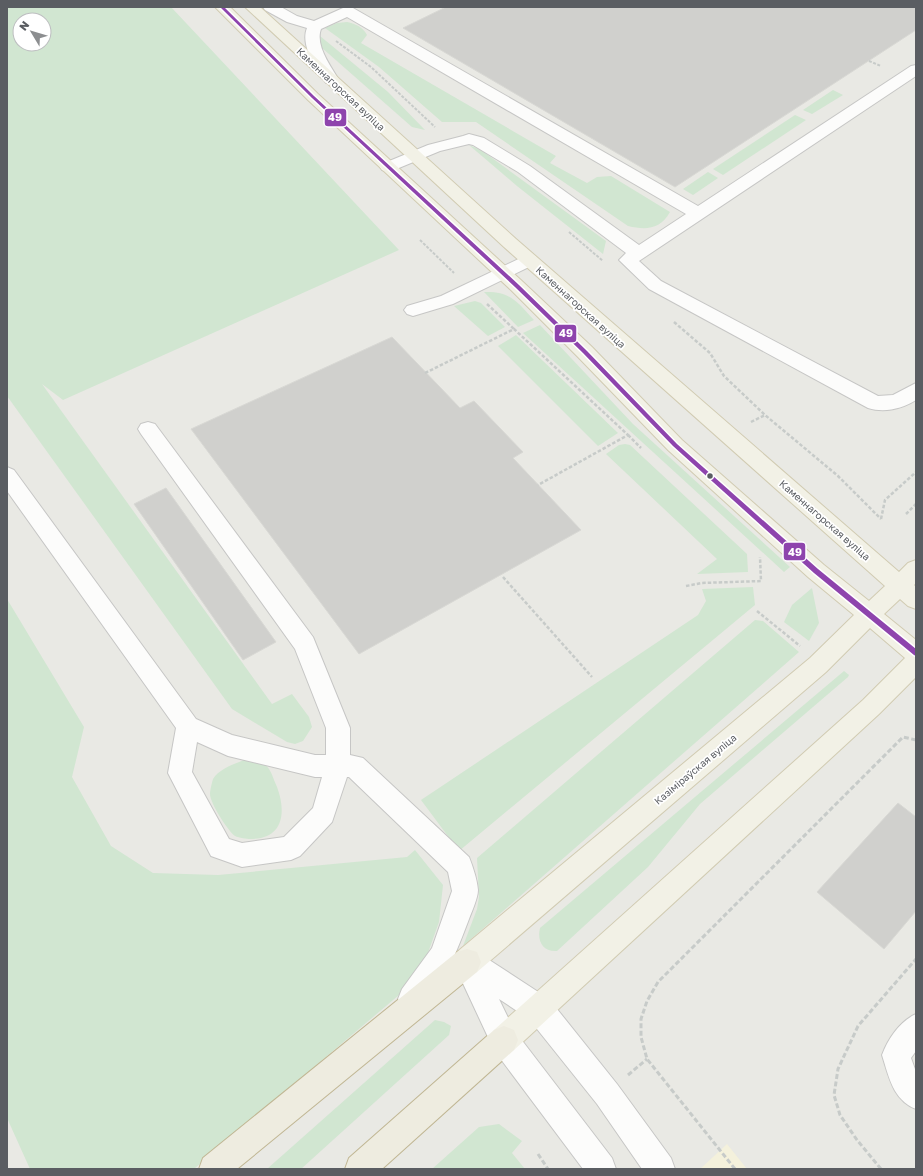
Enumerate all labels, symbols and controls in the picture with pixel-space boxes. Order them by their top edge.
north arrow [12,12,52,52]
text: N [16,18,31,33]
street label: Каменнагорская вуліца [294,45,388,133]
line badge: 49 [324,108,347,127]
text: 49 [328,110,342,123]
street label: Каменнагорская вуліца [534,264,628,350]
line badge: 49 [554,324,577,343]
text: 49 [559,326,573,339]
unlabelled marker [705,471,715,481]
street label: Каменнагорская вуліца [777,477,873,563]
line badge: 49 [783,542,806,561]
text: 49 [788,545,802,558]
street label: Казіміраўская вуліца [651,731,739,807]

